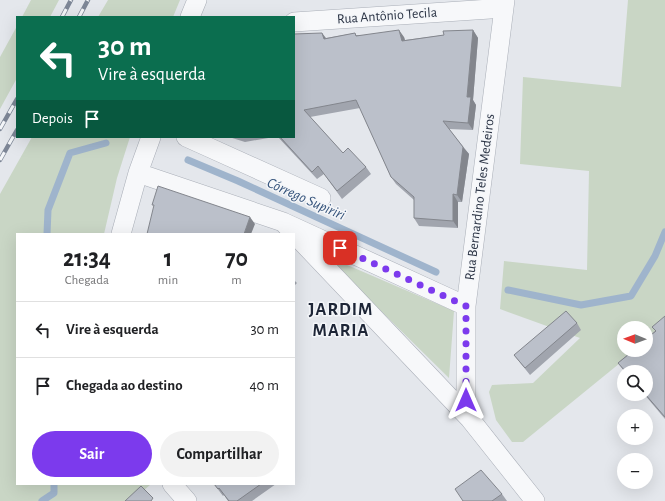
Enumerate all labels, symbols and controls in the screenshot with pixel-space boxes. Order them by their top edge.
street label: Rua Antônio Tecila [336,5,438,26]
icon: left [32,32,84,84]
text: 30 m [98,33,151,61]
text: Vire à esquerda [98,66,206,84]
icon: arrive [81,108,103,130]
text: Depois [32,111,73,126]
street label: Rua Bernardino Teles Medeiros [463,113,497,281]
water label: Córrego Supiriri [265,175,347,223]
pin [323,231,357,265]
icon: arrive [329,237,351,259]
text: 21:34 [63,247,111,271]
text: 1 [164,247,172,271]
text: 70 [225,247,248,271]
text: Chegada [65,274,109,287]
text: min [158,274,178,287]
text: m [231,274,242,287]
district label: JARDIM MARIA [309,301,373,340]
icon: left [32,319,54,341]
north arrow [617,321,653,357]
map controls [617,321,653,489]
text: Vire à esquerda [66,322,159,337]
text: 30 m [250,322,279,337]
button: search [617,365,653,401]
icon: arrive [32,375,54,397]
text: Chegada ao destino [66,378,183,393]
text: 40 m [249,378,279,393]
position arrow [445,379,487,421]
button: + [617,409,653,445]
button: Sair [32,431,152,477]
button: Compartilhar [160,431,279,477]
button: − [617,453,653,489]

